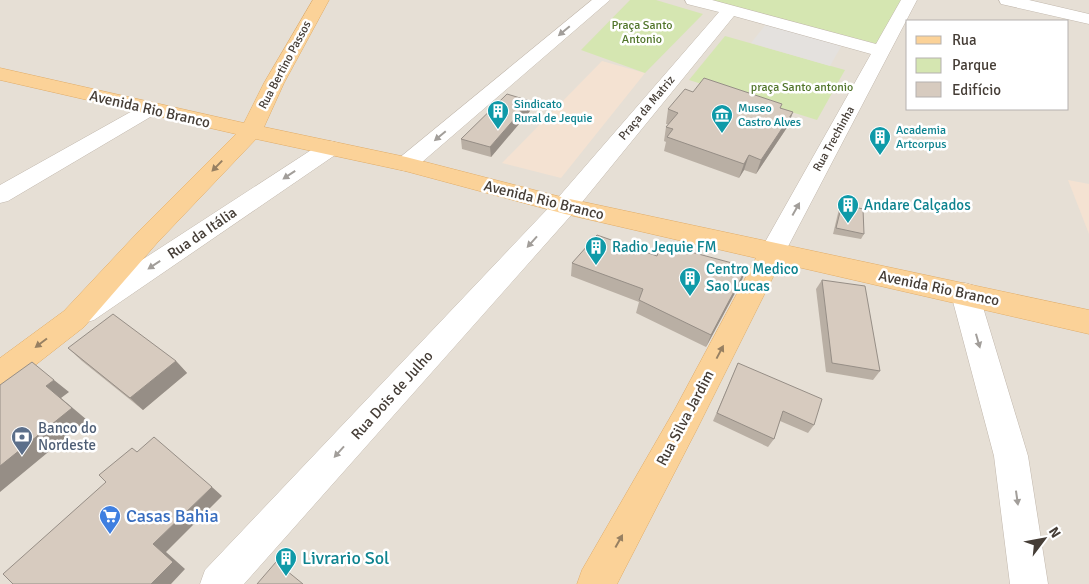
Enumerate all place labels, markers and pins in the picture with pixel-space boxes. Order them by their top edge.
place label: Sindicato Rural de Jequie [514,97,593,126]
building icon: Sindicato Rural de Jequie [486,99,510,130]
place label: Museo Castro Alves [738,101,801,130]
museum icon: Museo Castro Alves [710,103,734,134]
place label: Academia Artcorpus [896,123,947,152]
building icon: Academia Artcorpus [868,125,892,156]
building icon: Andare Calçados [836,193,860,224]
place label: Andare Calçados [864,196,971,214]
building icon: Radio Jequie FM [584,235,608,266]
place label: Radio Jequie FM [612,238,717,256]
place label: Centro Medico Sao Lucas [706,260,799,295]
building icon: Centro Medico Sao Lucas [678,266,702,297]
place label: Banco do Nordeste [38,419,97,454]
bank icon: Banco do Nordeste [10,425,34,456]
supermarket icon: Casas Bahia [98,504,122,535]
place label: Casas Bahia [126,505,219,527]
building icon: Livrario Sol [274,546,298,577]
place label: Livrario Sol [302,547,389,569]

